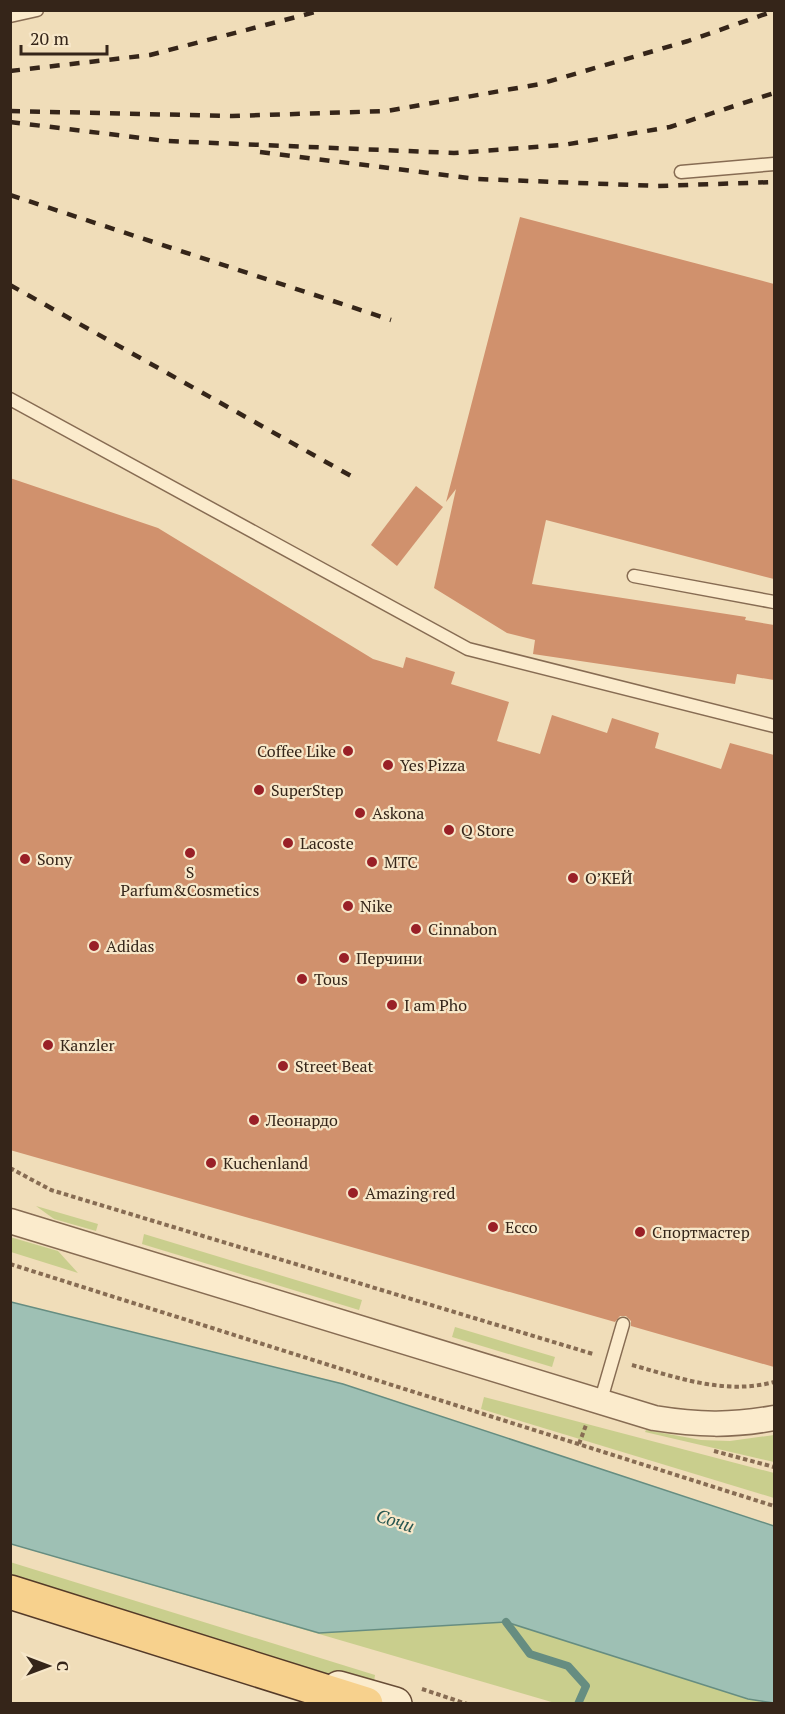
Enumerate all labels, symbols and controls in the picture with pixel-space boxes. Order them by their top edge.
scale bar [21,18,106,56]
text: 20 m [30,26,70,50]
place label: Coffee Like [257,740,336,762]
marker: Coffee Like [341,744,355,758]
place label: Yes Pizza [400,754,465,776]
marker: Yes Pizza [381,758,395,772]
place label: SuperStep [271,779,344,801]
marker: SuperStep [252,783,266,797]
place label: Askona [372,802,424,824]
marker: Askona [353,806,367,820]
place label: Q Store [461,819,514,841]
marker: Q Store [442,823,456,837]
place label: Lacoste [300,832,354,854]
marker: Lacoste [281,836,295,850]
marker: S Parfum&Cosmetics [183,846,197,860]
place label: Sony [37,848,73,870]
place label: МТС [384,851,418,873]
marker: Sony [18,852,32,866]
marker: МТС [365,855,379,869]
place label: S Parfum&Cosmetics [121,861,259,901]
place label: О’КЕЙ [585,867,633,889]
marker: О’КЕЙ [566,871,580,885]
place label: Nike [360,895,393,917]
marker: Nike [341,899,355,913]
place label: Cinnabon [428,918,498,940]
marker: Cinnabon [409,922,423,936]
place label: Adidas [106,935,155,957]
marker: Adidas [87,939,101,953]
place label: Перчини [356,947,423,969]
marker: Перчини [337,951,351,965]
place label: Tous [314,968,348,990]
marker: Tous [295,972,309,986]
place label: I am Pho [404,994,467,1016]
marker: I am Pho [385,998,399,1012]
place label: Kanzler [60,1034,116,1056]
marker: Kanzler [41,1038,55,1052]
place label: Street Beat [295,1055,374,1077]
marker: Street Beat [276,1059,290,1073]
place label: Леонардо [265,1109,338,1131]
marker: Леонардо [247,1113,261,1127]
place label: Kuchenland [223,1152,308,1174]
marker: Kuchenland [204,1156,218,1170]
place label: Amazing red [365,1182,455,1204]
marker: Amazing red [346,1186,360,1200]
place label: Ecco [505,1216,538,1238]
marker: Ecco [486,1220,500,1234]
place label: Спортмастер [652,1221,750,1243]
marker: Спортмастер [633,1225,647,1239]
water label: Сочи [373,1503,418,1537]
north arrow [18,1636,78,1696]
text: С [52,1661,74,1671]

